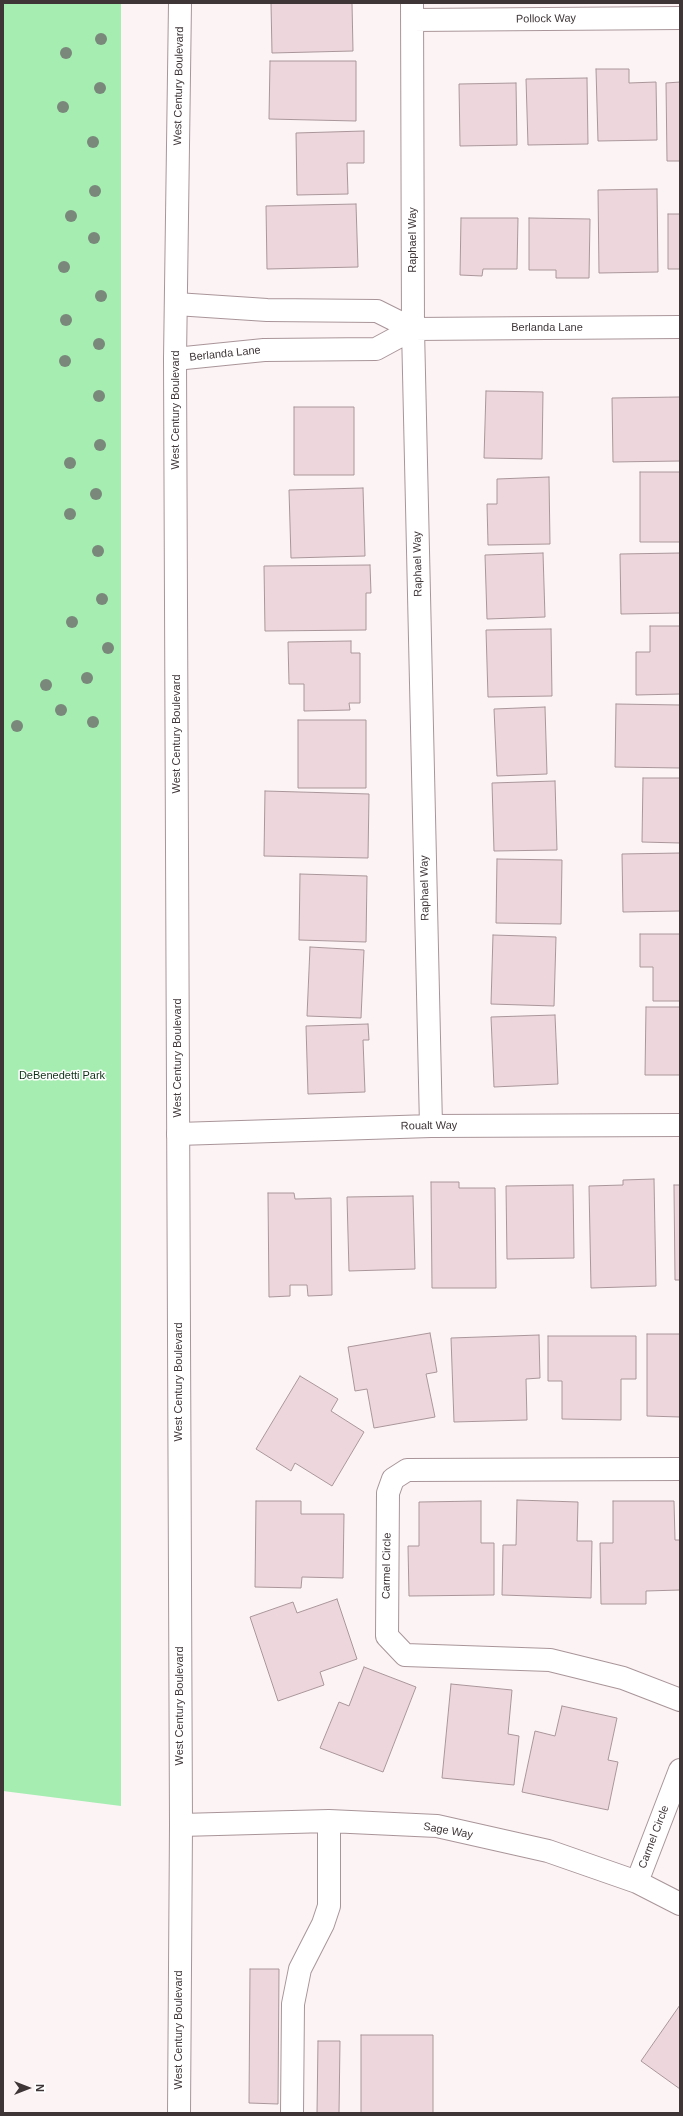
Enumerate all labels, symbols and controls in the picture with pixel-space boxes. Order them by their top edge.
street label: Pollock Way [516,12,576,26]
street label: West Century Boulevard [171,26,187,146]
street label: Raphael Way [406,207,420,273]
street label: Berlanda Lane [511,321,583,335]
street label: Berlanda Lane [189,344,261,364]
street label: West Century Boulevard [169,350,183,470]
street label: Raphael Way [411,531,425,597]
street label: West Century Boulevard [170,674,184,794]
street label: Raphael Way [418,855,432,921]
street label: West Century Boulevard [171,998,185,1118]
park label: DeBenedetti Park [19,1069,105,1083]
street label: Roualt Way [401,1119,457,1133]
street label: West Century Boulevard [172,1322,186,1442]
street label: Carmel Circle [380,1533,394,1599]
street label: West Century Boulevard [173,1646,187,1766]
street label: Carmel Circle [636,1804,672,1870]
street label: Sage Way [422,1820,474,1842]
street label: West Century Boulevard [172,1970,186,2090]
north arrow [8,2068,48,2108]
text: N [34,2084,46,2092]

